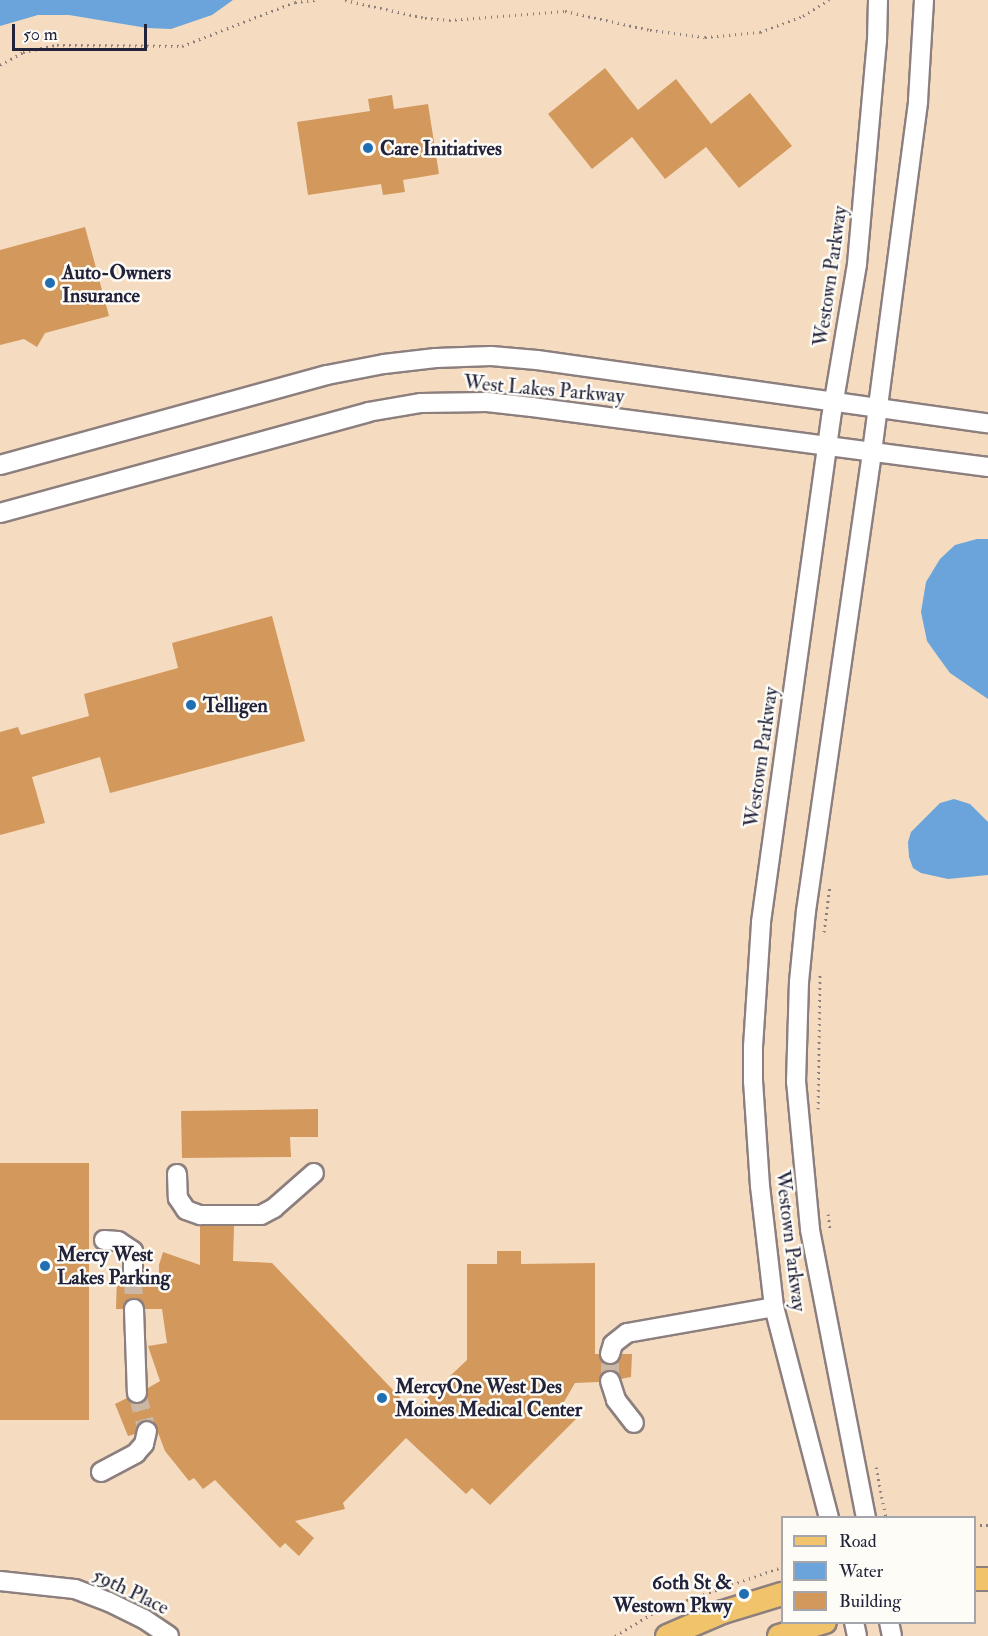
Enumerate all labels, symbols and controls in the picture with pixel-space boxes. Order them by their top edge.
scale bar [15,12,150,50]
text: 50 m [23,23,58,46]
place label: Care Initiatives [380,136,502,160]
marker: Care Initiatives [361,141,375,155]
street label: Westown Parkway [808,204,852,348]
place label: Auto-Owners Insurance [62,260,171,307]
marker: Auto-Owners Insurance [43,276,57,290]
street label: West Lakes Parkway [463,370,625,408]
street label: Westown Parkway [739,685,783,829]
place label: Telligen [203,693,268,717]
marker: Telligen [184,698,198,712]
street label: Westown Parkway [770,1169,812,1313]
place label: Mercy West Lakes Parking [57,1242,170,1289]
marker: Mercy West Lakes Parking [38,1259,52,1273]
place label: MercyOne West Des Moines Medical Center [395,1374,582,1421]
marker: MercyOne West Des Moines Medical Center [373,1389,391,1407]
legend [781,1516,976,1624]
text: Road [839,1530,877,1553]
text: Water [839,1560,883,1583]
street label: 59th Place [89,1562,173,1620]
place label: 60th St & Westown Pkwy [613,1570,732,1617]
marker: 60th St & Westown Pkwy [737,1587,751,1601]
text: Building [839,1590,901,1613]

